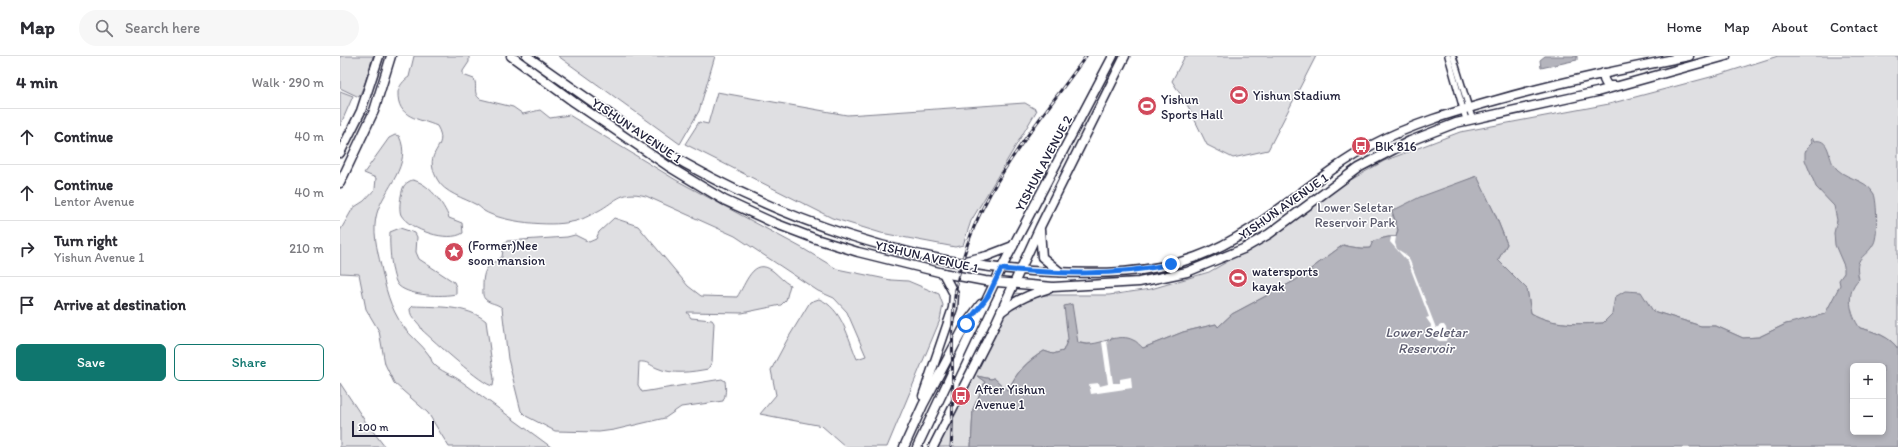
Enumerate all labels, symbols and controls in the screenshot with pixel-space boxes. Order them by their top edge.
search box [79,10,359,46]
text: Map [20,16,55,39]
icon: search [93,17,115,39]
text: Search here [125,19,200,37]
text: Home [1667,19,1702,36]
text: Map [1724,19,1750,36]
text: About [1772,19,1808,36]
text: Contact [1830,19,1878,36]
text: 4 min [16,72,58,92]
text: Walk · 290 m [252,75,324,90]
sports icon: Yishun Stadium [1228,84,1250,106]
place label: Yishun Stadium [1253,88,1341,103]
place label: Yishun Sports Hall [1161,92,1223,122]
street label: YISHUN AVENUE 1 [589,95,685,166]
sports icon: Yishun Sports Hall [1136,95,1158,117]
street label: YISHUN AVENUE 2 [1012,113,1075,214]
icon: ahead [16,126,38,148]
text: Continue [54,128,113,146]
text: 40 m [294,129,324,144]
bus stop icon: Blk 816 [1350,135,1372,157]
place label: Blk 816 [1375,139,1417,154]
street label: YISHUN AVENUE 1 [1236,170,1331,243]
text: Continue [54,176,113,194]
icon: ahead [16,182,38,204]
text: 40 m [294,185,324,200]
text: Lentor Avenue [54,194,134,209]
park label: Lower Seletar Reservoir Park [1315,200,1395,230]
text: Turn right [54,232,118,250]
street label: YISHUN AVENUE 1 [874,237,980,276]
icon: right [16,238,38,260]
place label: (Former)Nee soon mansion [468,238,546,268]
text: 210 m [289,241,324,256]
place icon: (Former)Nee soon mansion [443,241,465,263]
text: Yishun Avenue 1 [54,250,144,265]
route end [1162,255,1180,273]
place label: watersports kayak [1252,264,1319,294]
sports icon: watersports kayak [1227,267,1249,289]
icon: arrive [16,294,38,316]
text: Arrive at destination [54,296,186,314]
route start [957,315,975,333]
water label: Lower Seletar Reservoir [1385,324,1468,357]
button: Save [16,344,166,381]
button: Share [174,344,324,381]
map controls [1850,363,1886,435]
button: + [1850,363,1886,399]
place label: After Yishun Avenue 1 [975,382,1046,412]
bus stop icon: After Yishun Avenue 1 [950,385,972,407]
button: − [1850,399,1886,435]
scale bar [352,419,434,438]
text: 100 m [358,421,388,434]

